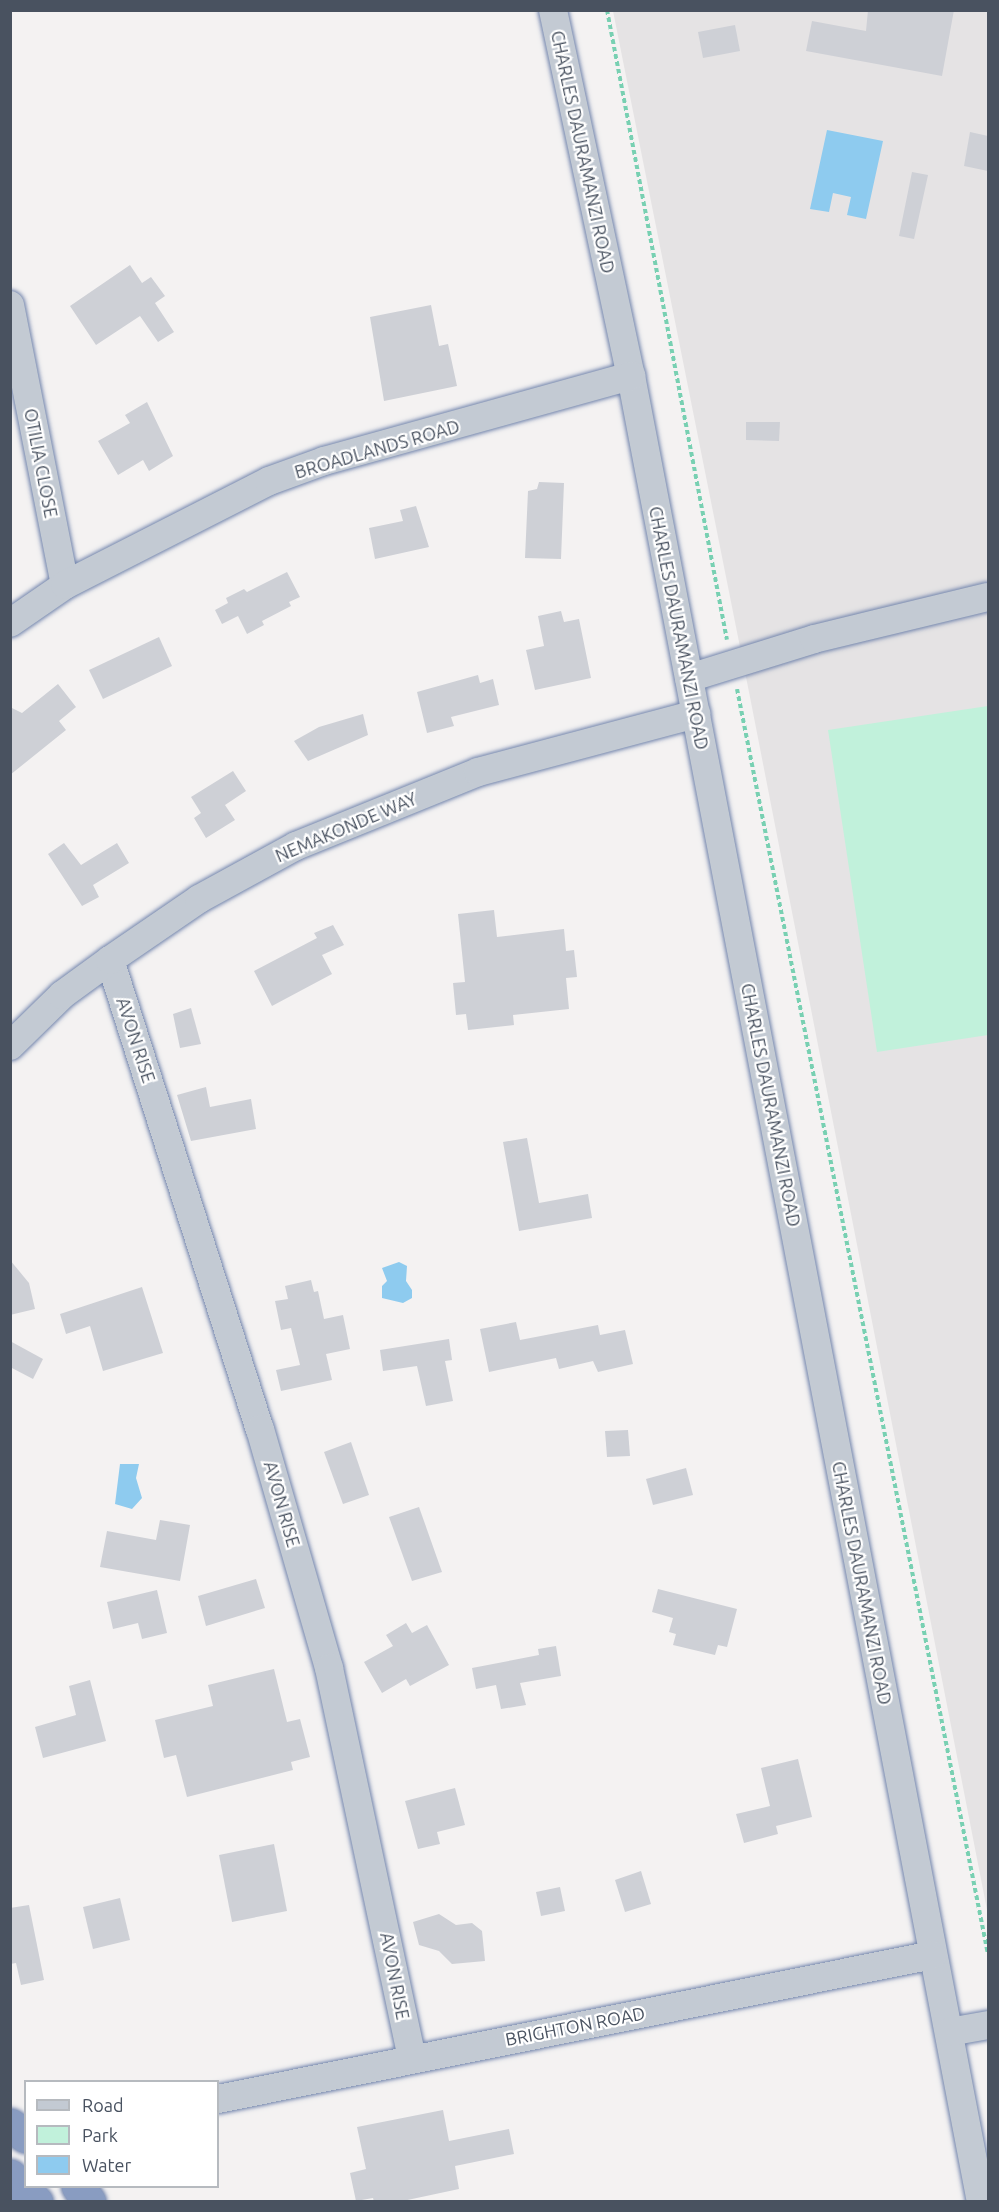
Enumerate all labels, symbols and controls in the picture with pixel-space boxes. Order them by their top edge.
street label: CHARLES DAURAMANZI ROAD [547,29,619,275]
street label: OTILIA CLOSE [20,406,62,520]
street label: BROADLANDS ROAD [292,415,462,483]
street label: CHARLES DAURAMANZI ROAD [645,504,713,752]
street label: NEMAKONDE WAY [272,787,420,867]
street label: CHARLES DAURAMANZI ROAD [737,981,805,1229]
street label: AVON RISE [112,995,160,1085]
street label: AVON RISE [259,1459,305,1549]
street label: CHARLES DAURAMANZI ROAD [828,1459,896,1707]
street label: AVON RISE [376,1931,414,2021]
street label: BRIGHTON ROAD [503,2002,647,2050]
legend [24,2080,219,2188]
text: Road [82,2095,124,2115]
text: Park [82,2125,118,2145]
text: Water [82,2155,131,2175]

